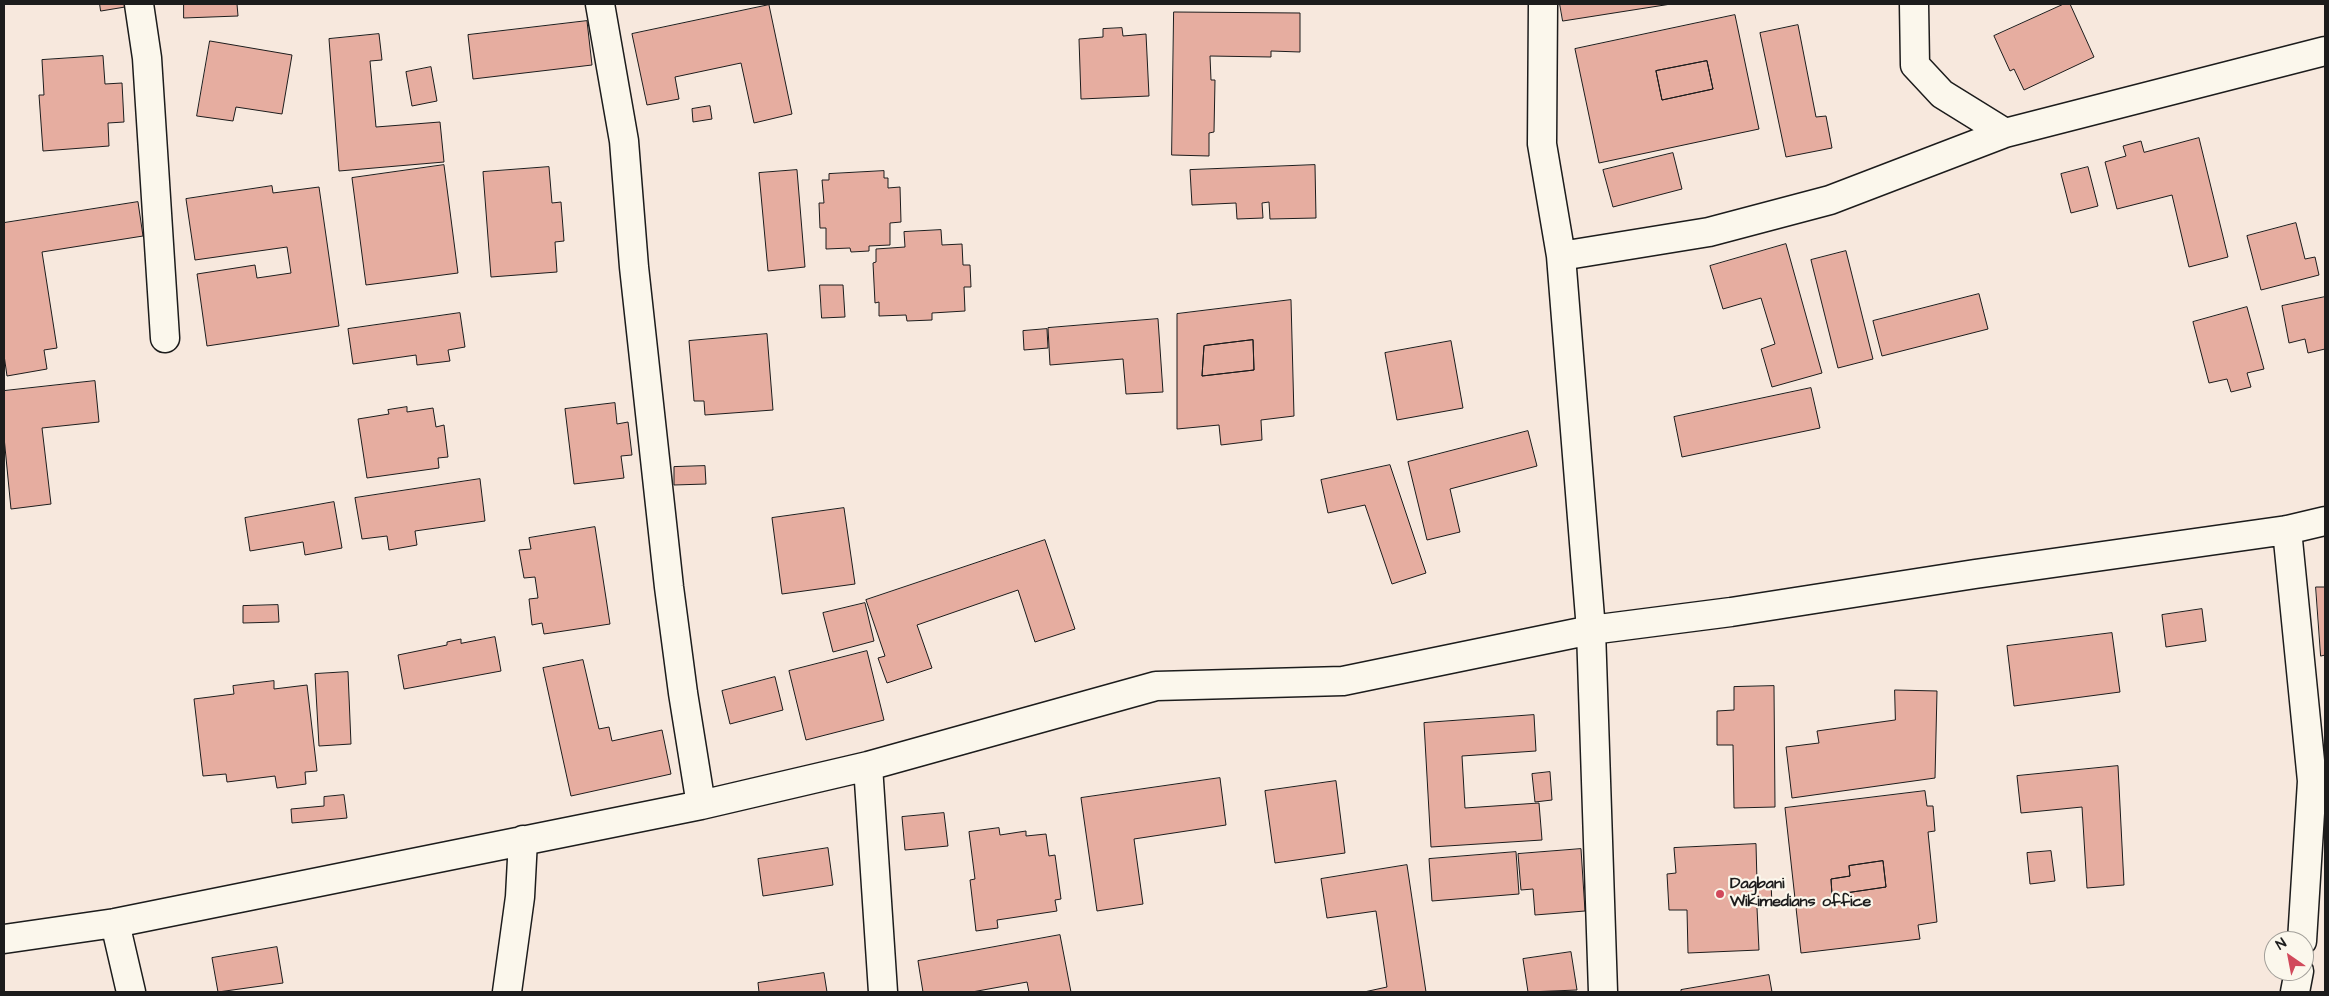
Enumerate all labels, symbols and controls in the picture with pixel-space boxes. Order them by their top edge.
place label: Dagbani Wikimedians office [1730,875,1871,913]
marker: Dagbani Wikimedians office [1714,888,1726,900]
north arrow [2264,931,2314,981]
text: N [2272,933,2291,955]

